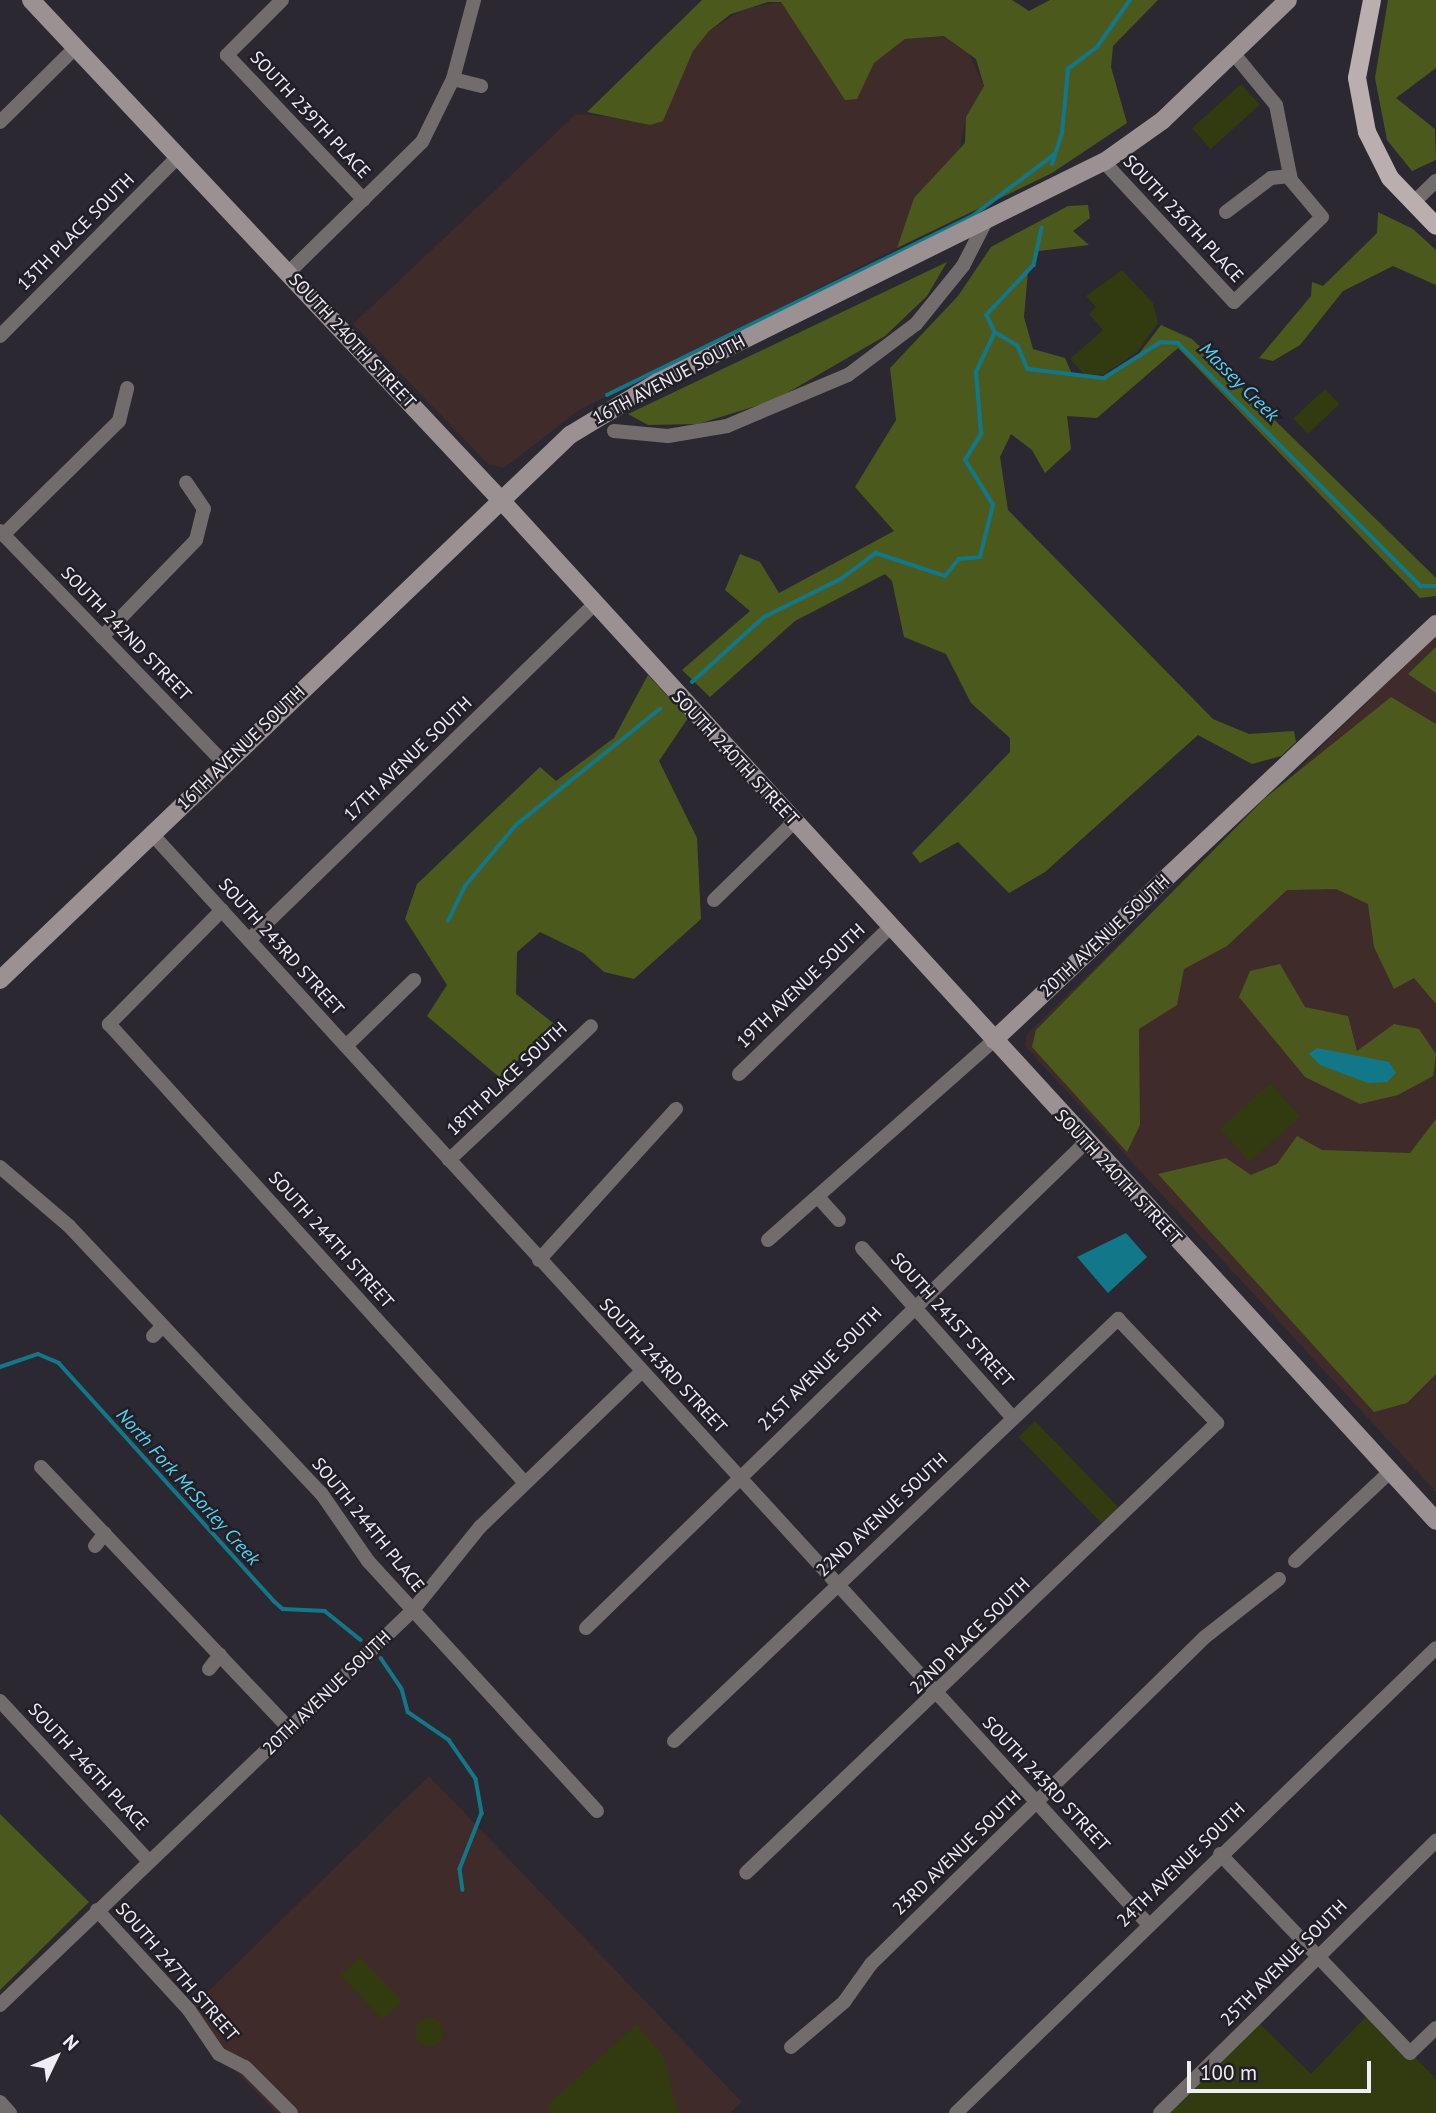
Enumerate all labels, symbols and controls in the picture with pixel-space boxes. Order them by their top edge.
street label: SOUTH 239TH PLACE [245,47,375,183]
street label: SOUTH 236TH PLACE [1118,151,1248,287]
street label: 13TH PLACE SOUTH [13,169,139,295]
street label: SOUTH 240TH STREET [284,269,420,413]
street label: 16TH AVENUE SOUTH [589,331,749,429]
water label: Massey Creek [1195,338,1283,426]
street label: SOUTH 242ND STREET [56,562,196,706]
street label: 16TH AVENUE SOUTH [172,681,310,815]
street label: SOUTH 240TH STREET [667,686,803,830]
street label: 17TH AVENUE SOUTH [339,692,477,826]
street label: 20TH AVENUE SOUTH [1035,870,1175,1002]
street label: SOUTH 243RD STREET [214,874,348,1020]
street label: 19TH AVENUE SOUTH [732,919,870,1053]
street label: 18TH PLACE SOUTH [442,1018,572,1140]
street label: SOUTH 240TH STREET [1050,1105,1186,1249]
street label: SOUTH 244TH STREET [264,1167,398,1313]
street label: SOUTH 241ST STREET [886,1248,1018,1392]
street label: SOUTH 243RD STREET [595,1294,731,1438]
street label: 21ST AVENUE SOUTH [753,1302,887,1436]
water label: North Fork McSorley Creek [111,1403,265,1571]
street label: 22ND AVENUE SOUTH [812,1448,952,1582]
street label: SOUTH 244TH PLACE [307,1454,429,1596]
street label: 22ND PLACE SOUTH [906,1573,1034,1699]
street label: 20TH AVENUE SOUTH [258,1626,396,1760]
street label: SOUTH 246TH PLACE [23,1699,153,1835]
street label: SOUTH 243RD STREET [978,1712,1114,1856]
street label: 23RD AVENUE SOUTH [888,1786,1026,1920]
street label: 24TH AVENUE SOUTH [1112,1798,1250,1932]
street label: 25TH AVENUE SOUTH [1216,1895,1352,2031]
street label: SOUTH 247TH STREET [111,1898,243,2046]
north arrow [21,2022,91,2092]
text: N [58,2030,84,2055]
scale bar [1191,2046,1375,2090]
text: 100 m [1200,2059,1257,2086]

